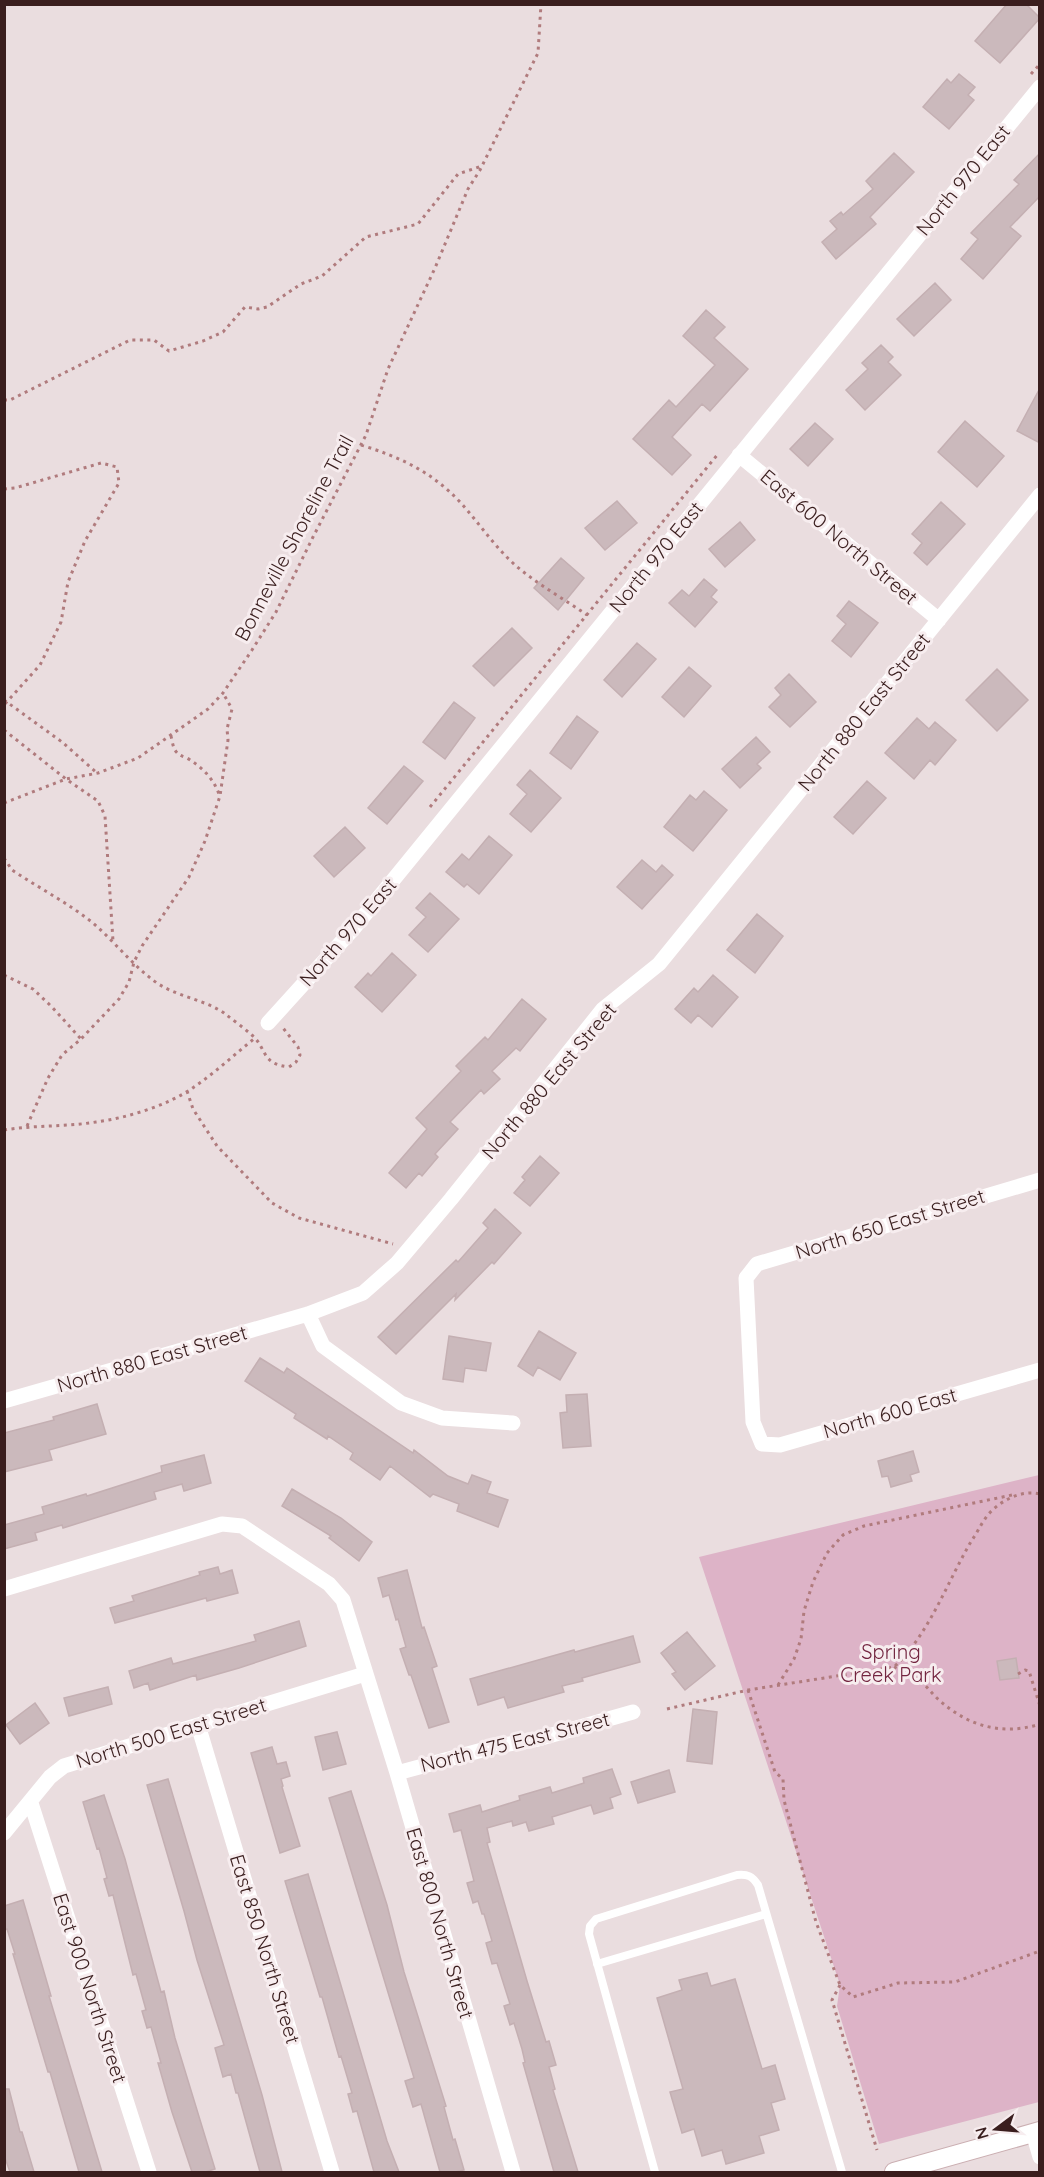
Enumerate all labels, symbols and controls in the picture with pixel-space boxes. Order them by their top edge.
street label: North 970 East [910,119,1015,240]
street label: Bonneville Shoreline Trail [229,430,359,645]
street label: East 600 North Street [756,463,923,610]
street label: North 970 East [603,496,708,617]
street label: North 880 East Street [792,627,935,796]
street label: North 970 East [294,872,402,991]
street label: North 880 East Street [476,997,622,1164]
street label: North 650 East Street [792,1183,988,1264]
street label: North 880 East Street [54,1319,250,1398]
street label: North 600 East [820,1381,960,1444]
park label: Spring Creek Park [840,1639,942,1687]
street label: North 500 East Street [73,1692,269,1773]
street label: North 475 East Street [418,1706,612,1777]
street label: East 800 North Street [401,1824,480,2022]
street label: East 850 North Street [225,1851,306,2047]
street label: East 900 North Street [48,1890,133,2086]
north arrow [966,2099,1026,2159]
text: N [970,2125,993,2142]

